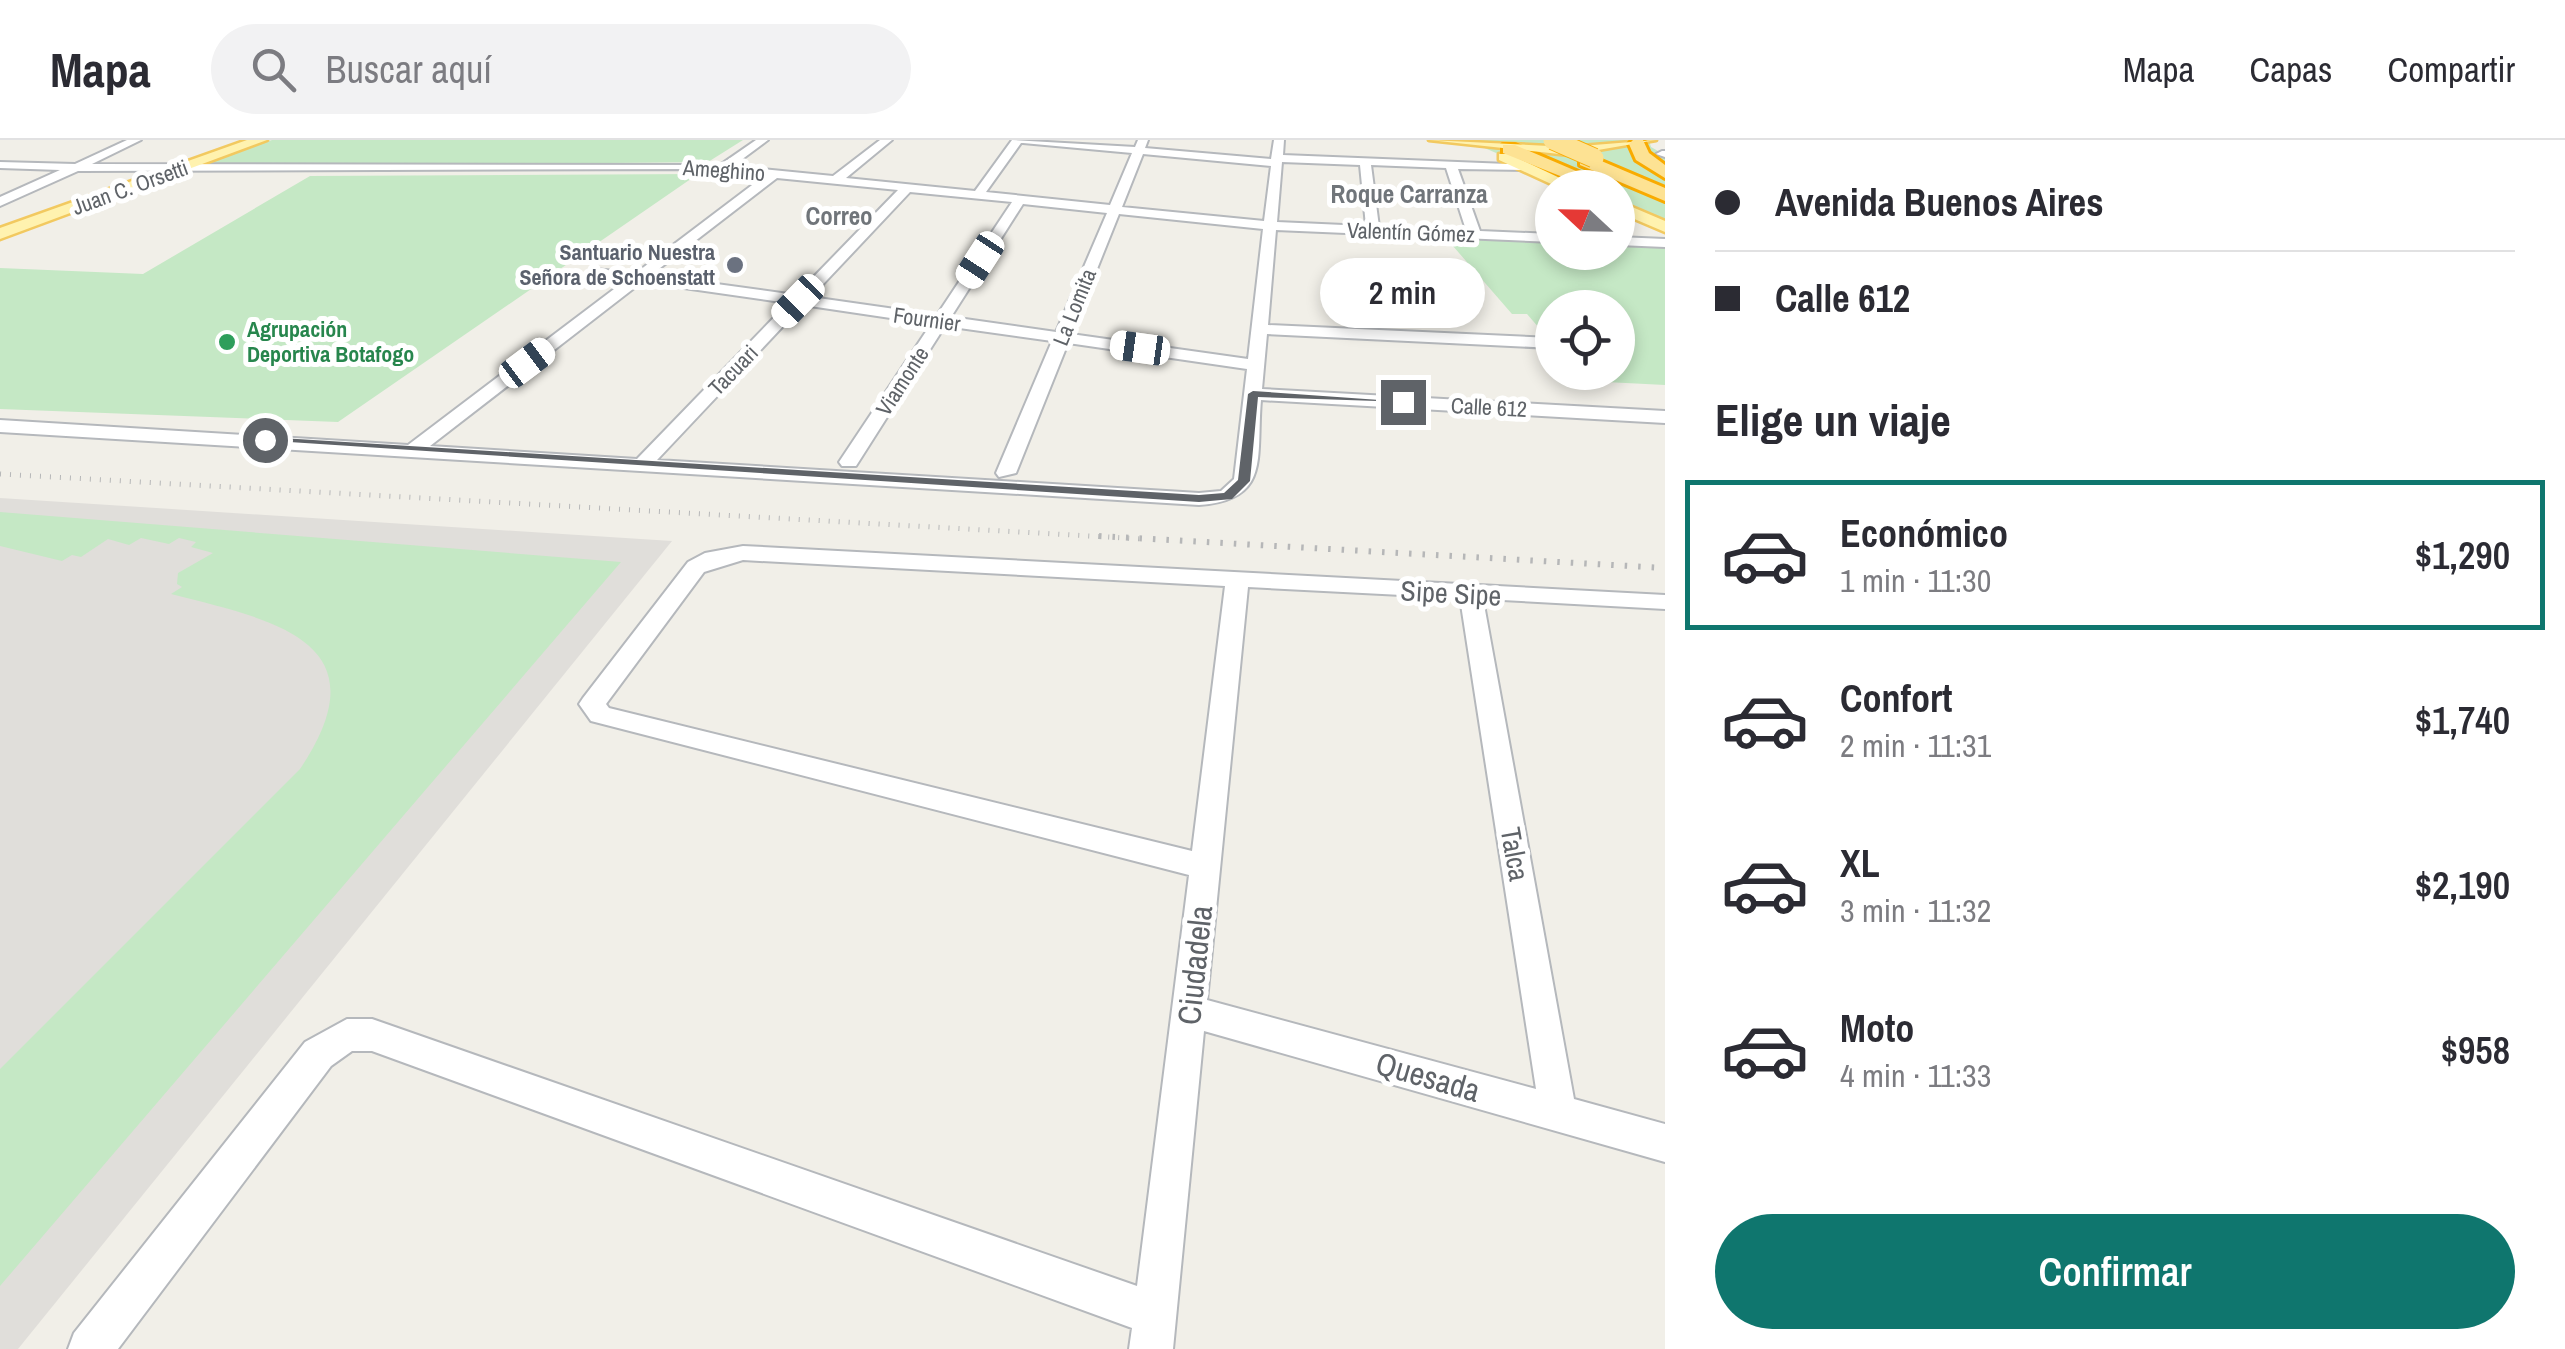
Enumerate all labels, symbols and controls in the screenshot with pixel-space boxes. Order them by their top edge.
search box [211,24,911,114]
text: Mapa [50,37,151,102]
icon: search [246,42,301,97]
text: Buscar aquí [326,44,492,95]
text: Mapa [2123,46,2194,93]
text: Capas [2249,46,2332,93]
text: Compartir [2387,46,2515,93]
street label: Juan C. Orsetti [68,152,192,222]
street label: Ameghino [681,152,766,188]
north arrow [1535,170,1635,270]
map controls [1535,170,1635,390]
district label: Roque Carranza [1330,177,1488,211]
text: Avenida Buenos Aires [1775,177,2103,228]
district label: Correo [805,199,873,233]
street label: Valentín Gómez [1346,215,1476,249]
car [951,227,1009,293]
place label: Santuario Nuestra Señora de Schoenstatt [520,237,715,292]
marker: Santuario Nuestra Señora de Schoenstatt [724,254,746,276]
callout: 2 min [1320,257,1486,327]
street label: La Lomita [1045,264,1103,350]
car [766,269,830,333]
text: 2 min [1369,271,1436,314]
text: Calle 612 [1775,273,1910,324]
button: locate [1535,290,1635,390]
street label: Fournier [892,299,962,339]
place label: Agrupación Deportiva Botafogo [247,314,414,369]
car [1108,329,1172,367]
marker: Agrupación Deportiva Botafogo [216,331,238,353]
car [494,333,560,393]
street label: Tacuari [702,338,764,402]
street label: Viamonte [868,341,936,421]
route end [1381,380,1426,425]
text: Elige un viaje [1715,389,1951,450]
street label: Calle 612 [1450,390,1528,424]
route start [243,418,288,463]
text: Económico [1840,508,2008,559]
icon: car [1720,510,1810,600]
text: $1,290 [2415,530,2510,581]
text: 1 min · 11:30 [1840,559,1991,602]
street label: Sipe Sipe [1400,571,1502,615]
text: Confort [1840,673,1952,724]
icon: car [1720,675,1810,765]
text: $1,740 [2415,695,2510,746]
text: 2 min · 11:31 [1840,724,1991,767]
street label: Talca [1492,824,1538,884]
text: XL [1840,838,1880,889]
icon: car [1720,840,1810,930]
text: $2,190 [2415,860,2510,911]
text: 3 min · 11:32 [1840,889,1991,932]
street label: Ciudadela [1167,903,1222,1027]
text: Moto [1840,1003,1914,1054]
icon: car [1720,1005,1810,1095]
text: $958 [2441,1025,2510,1076]
street label: Quesada [1371,1041,1486,1112]
text: 4 min · 11:33 [1840,1054,1991,1097]
button: Confirmar [1715,1214,2515,1329]

